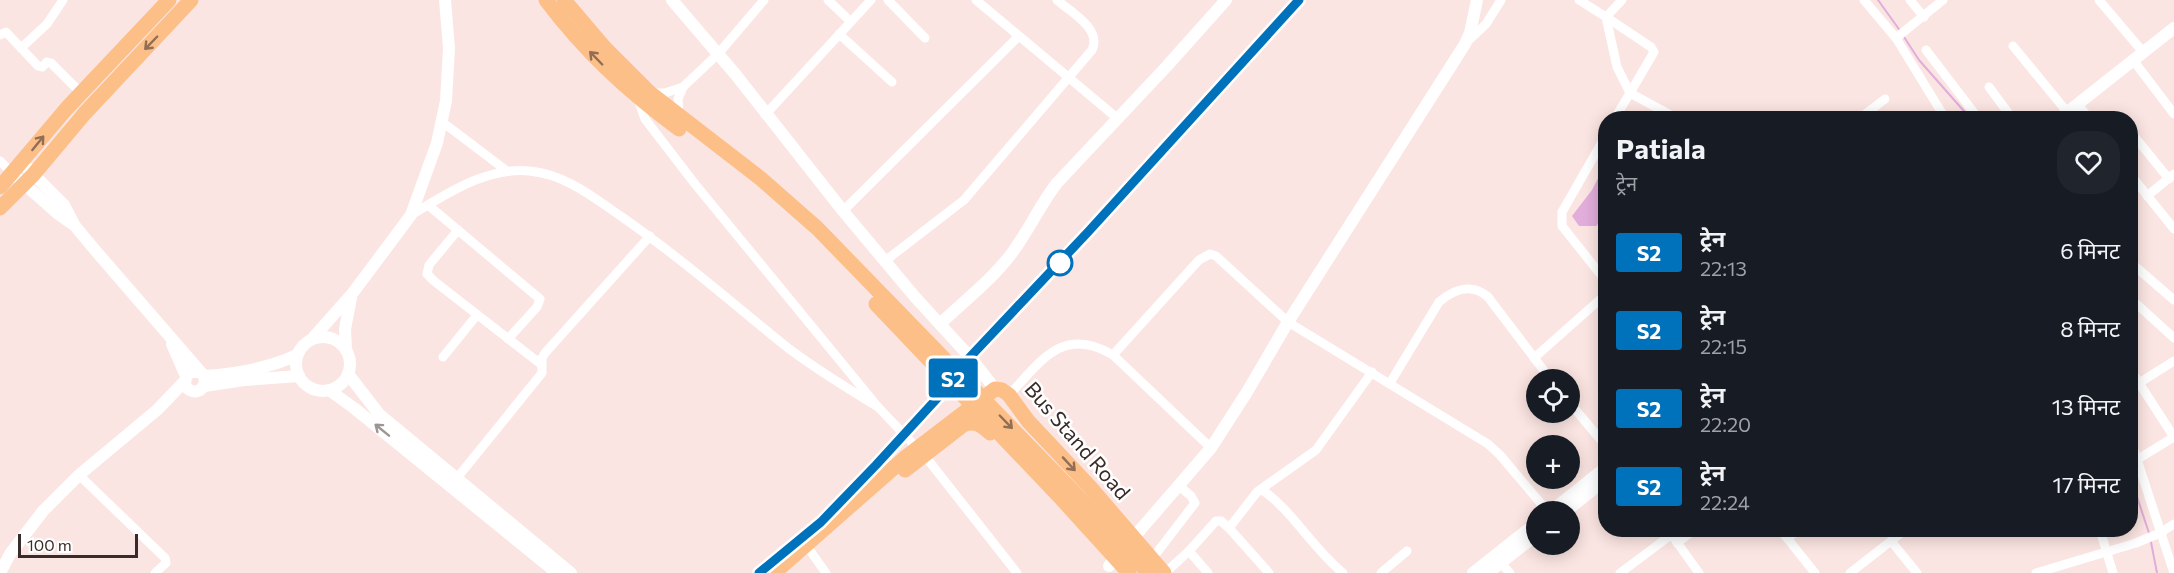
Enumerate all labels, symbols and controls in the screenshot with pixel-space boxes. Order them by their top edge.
one-way arrow [144,36,159,51]
one-way arrow [588,51,603,66]
text: Patiala [1616,131,1706,165]
button: heart [2057,131,2120,194]
one-way arrow [32,136,45,152]
text: ट्रेन [1616,171,1637,195]
text: ट्रेन [1700,225,1725,252]
text: 6 मिनट [2060,237,2120,264]
text: S2 [1637,240,1661,265]
unlabelled marker [1047,250,1073,276]
text: 22:13 [1700,256,1747,280]
text: ट्रेन [1700,303,1725,330]
text: 8 मिनट [2060,315,2120,342]
text: S2 [1637,318,1661,343]
text: 22:15 [1700,334,1747,358]
line badge: S2 [926,358,980,398]
text: S2 [941,366,965,391]
map controls [1526,369,1580,555]
button: locate [1526,369,1580,423]
street label: Bus Stand Road [1020,376,1136,504]
text: ट्रेन [1700,381,1725,408]
text: 13 मिनट [2052,393,2120,420]
text: S2 [1637,396,1661,421]
text: 22:20 [1700,412,1751,436]
one-way arrow [999,415,1013,430]
one-way arrow [374,424,390,437]
button: + [1526,435,1580,489]
one-way arrow [1062,457,1076,472]
text: ट्रेन [1700,459,1725,486]
text: 17 मिनट [2053,471,2120,498]
text: S2 [1637,474,1661,499]
text: 22:24 [1700,490,1750,514]
button: − [1526,501,1580,555]
scale bar [18,531,138,558]
text: 100 m [27,535,72,554]

